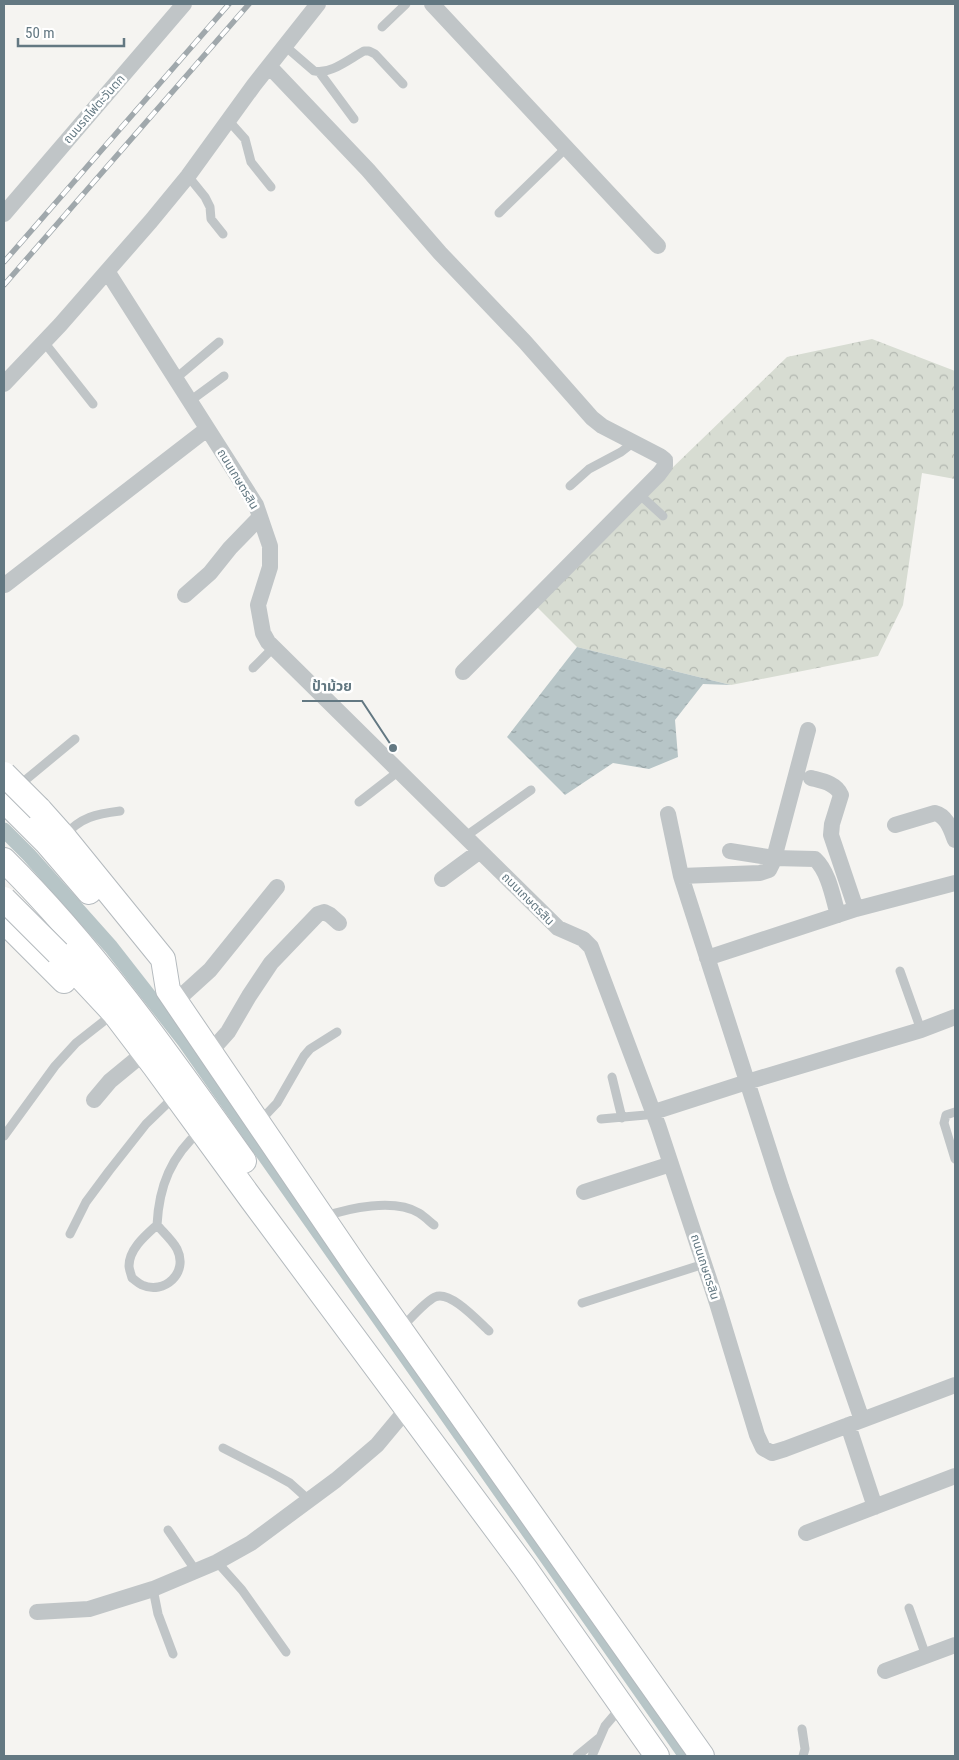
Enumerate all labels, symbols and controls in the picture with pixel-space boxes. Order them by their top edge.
scale bar [18,15,124,47]
text: 50 m [25,24,55,42]
street label: ถนนรถไฟตะวันตก [60,72,128,146]
street label: ถนนเกษตรสิน [214,446,262,512]
callout: ป้าม้วย [302,672,362,701]
text: ป้าม้วย [312,678,352,694]
street label: ถนนเกษตรสิน [499,870,557,928]
street label: ถนนเกษตรสิน [688,1232,722,1302]

